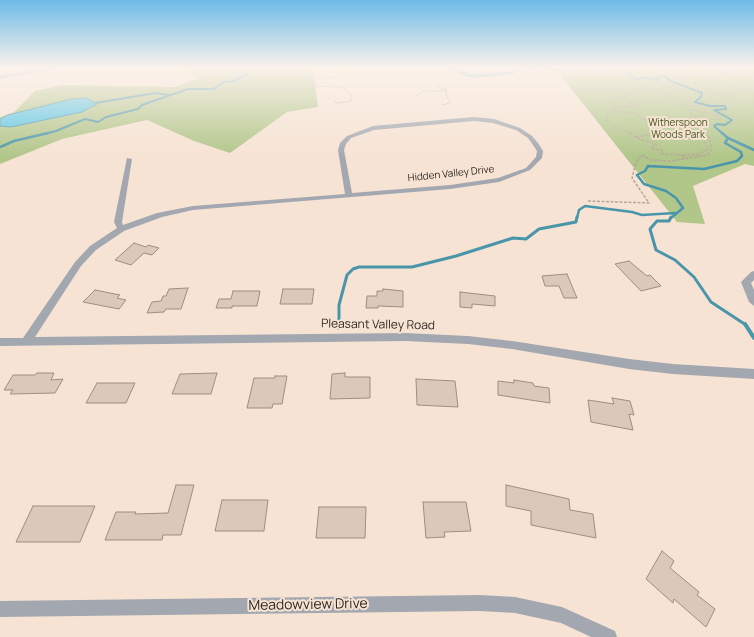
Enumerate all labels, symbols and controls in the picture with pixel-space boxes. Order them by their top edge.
park label: Witherspoon Woods Park [648,117,708,140]
street label: Hidden Valley Drive [407,163,495,185]
street label: Pleasant Valley Road [321,317,435,333]
street label: Meadowview Drive [248,596,368,614]

